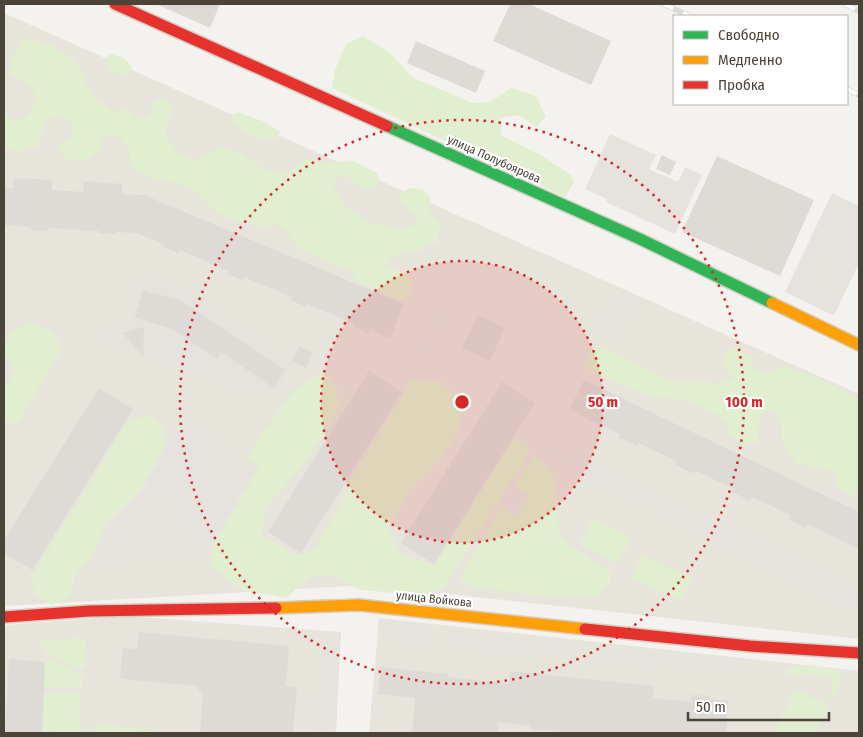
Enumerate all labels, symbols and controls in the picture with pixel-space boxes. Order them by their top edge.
legend [673,15,848,105]
text: Свободно [718,26,780,44]
text: Медленно [718,51,783,69]
text: Пробка [718,76,765,94]
street label: улица Полубоярова [445,132,543,186]
centre of rings [453,393,471,411]
text: 50 m [588,393,618,411]
text: 100 m [725,393,763,411]
street label: улица Войкова [396,588,473,610]
scale bar [688,690,829,722]
text: 50 m [696,698,726,716]

